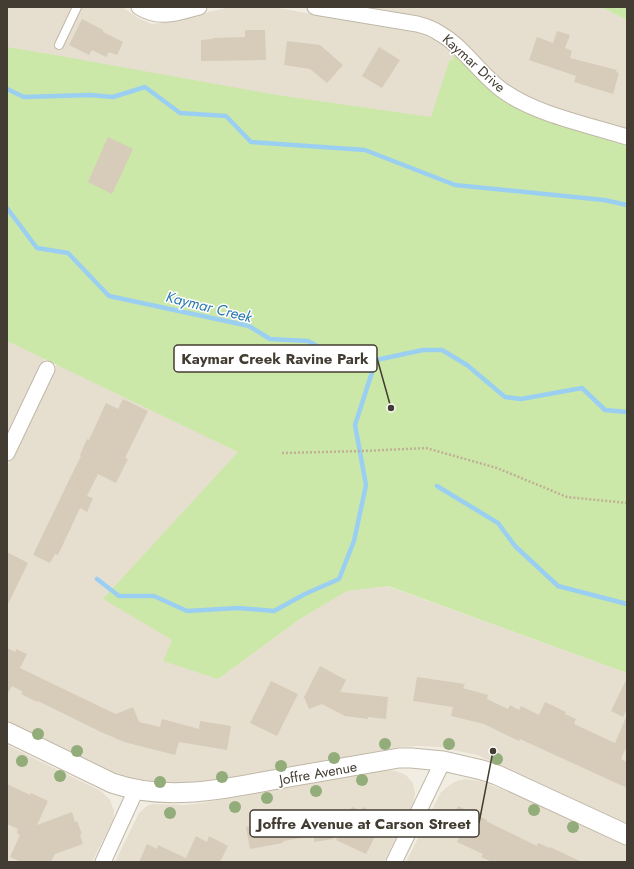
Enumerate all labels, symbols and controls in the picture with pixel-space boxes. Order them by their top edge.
street label: Kaymar Drive [438,29,510,97]
water label: Kaymar Creek [164,286,255,328]
callout: Kaymar Creek Ravine Park [174,345,377,372]
text: Kaymar Creek Ravine Park [181,348,369,370]
street label: Joffre Avenue [276,756,358,790]
callout: Joffre Avenue at Carson Street [250,810,479,837]
text: Joffre Avenue at Carson Street [254,813,471,835]

